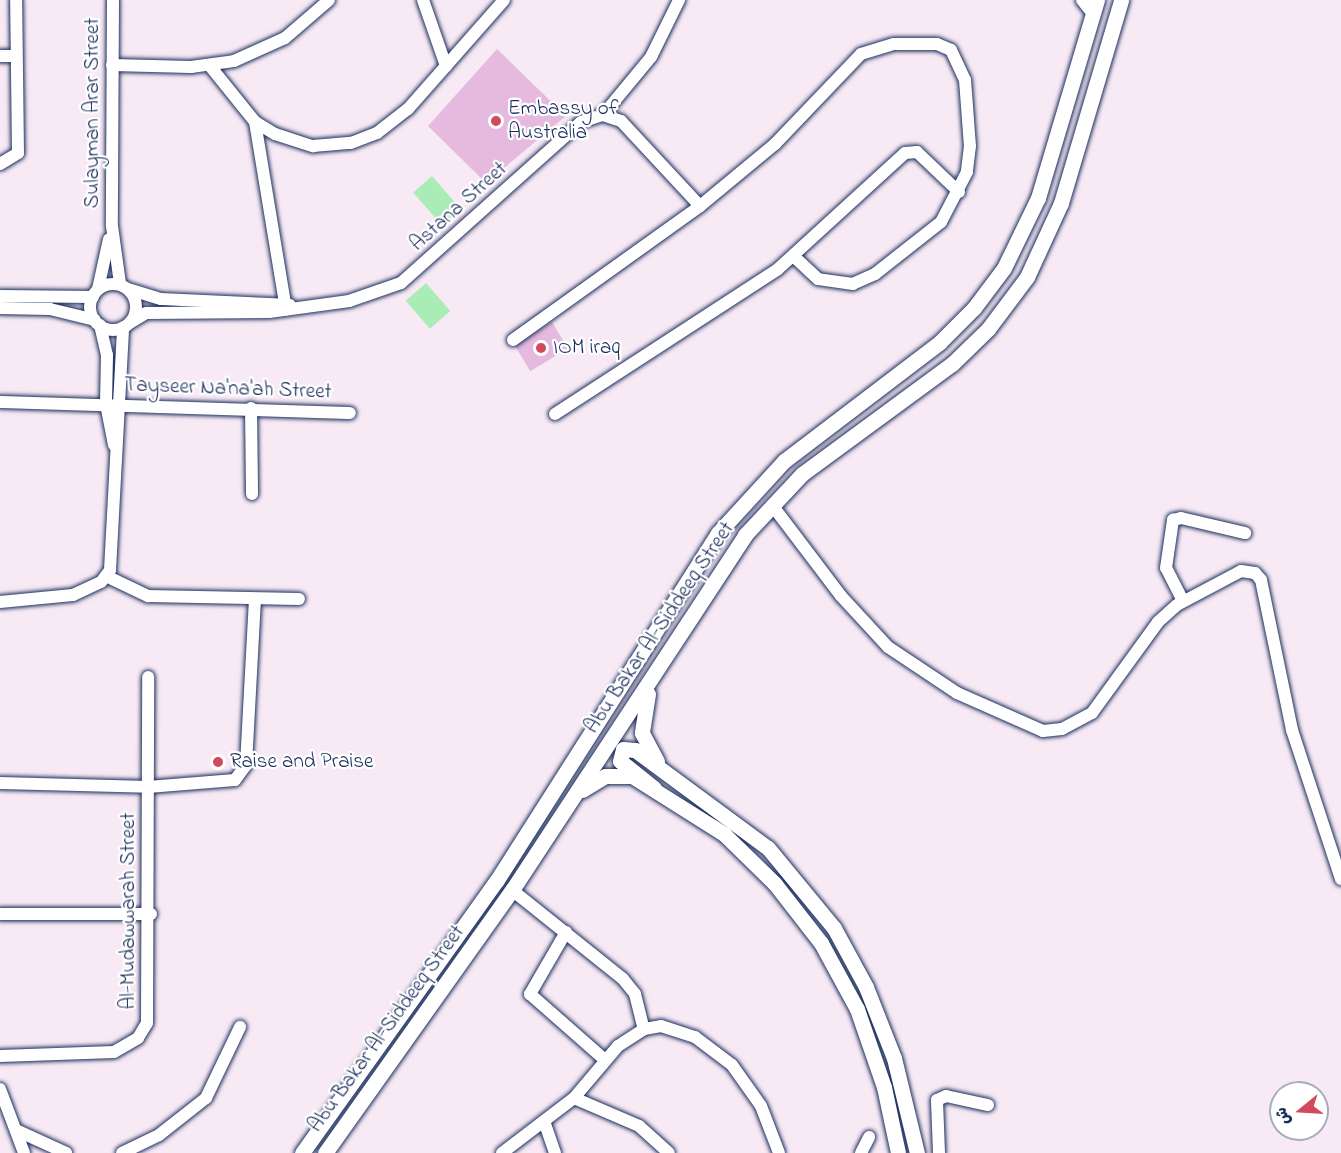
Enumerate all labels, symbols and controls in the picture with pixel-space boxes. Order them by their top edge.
street label: Sulayman Arar Street [80,18,106,208]
place label: Embassy of Australia [508,96,618,146]
marker: Embassy of Australia [489,114,503,128]
street label: Astana Street [405,157,513,257]
place label: IOM iraq [553,335,620,361]
marker: IOM iraq [534,341,548,355]
street label: Tayseer Na'na'ah Street [124,373,332,405]
street label: Abu Bakar Al-Siddeeq Street [580,517,740,739]
place label: Raise and Praise [230,749,373,775]
marker: Raise and Praise [211,755,225,769]
street label: Al-Mudawwarah Street [116,812,142,1010]
street label: Abu Bakar Al-Siddeeq Street [303,920,471,1138]
north arrow [1269,1081,1329,1141]
text: ش [1270,1104,1298,1128]

